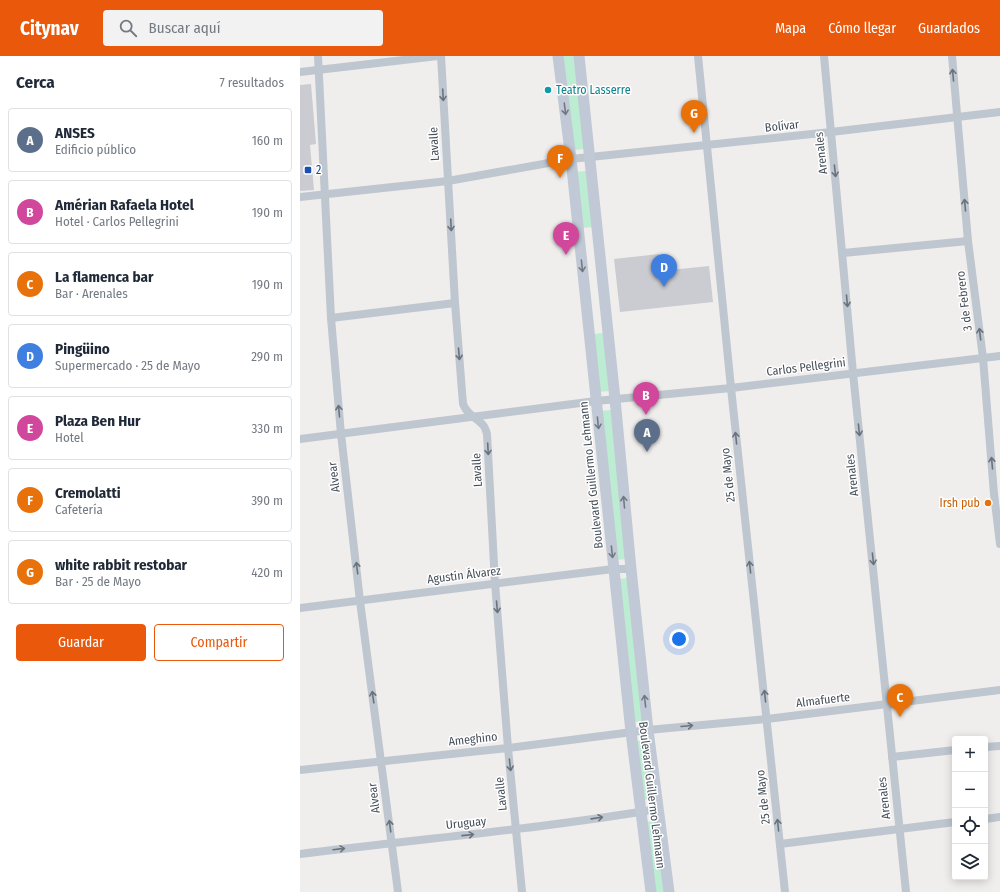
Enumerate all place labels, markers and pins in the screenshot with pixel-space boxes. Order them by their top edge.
place label: Teatro Lasserre [556,83,631,97]
marker: Teatro Lasserre [543,85,553,95]
pin: G [681,100,707,133]
pin: F [547,145,573,178]
place label: 2 [316,163,321,177]
marker: 2 [303,165,313,175]
pin: E [553,222,579,255]
pin: D [651,254,677,287]
pin: B [633,382,659,415]
pin: A [634,419,660,452]
place label: Irsh pub [940,496,980,510]
marker: Irsh pub [983,498,993,508]
pin: C [887,684,913,717]

